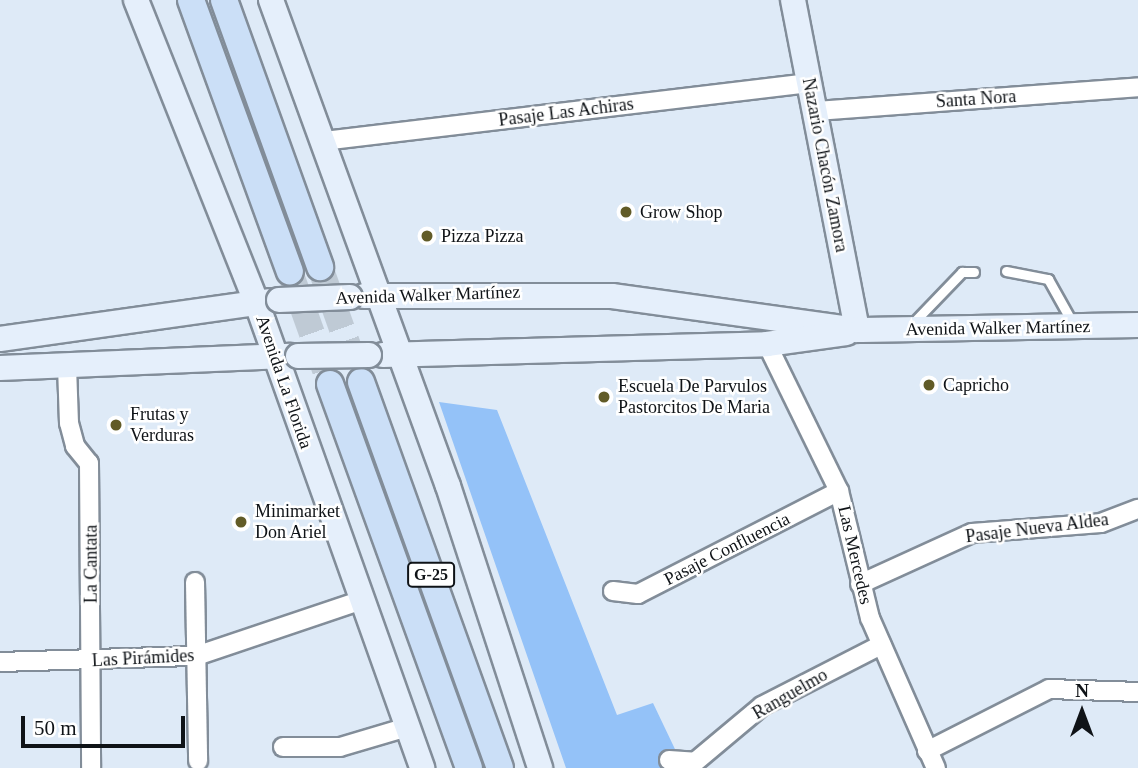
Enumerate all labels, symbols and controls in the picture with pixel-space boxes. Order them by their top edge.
street label: Nazario Chacón Zamora [798,76,852,254]
street label: Santa Nora [935,85,1017,113]
street label: Pasaje Las Achiras [497,93,635,131]
place label: Grow Shop [640,201,723,223]
marker: Grow Shop [618,204,634,220]
place label: Pizza Pizza [441,225,523,247]
marker: Pizza Pizza [419,228,435,244]
street label: Avenida Walker Martínez [335,281,521,309]
street label: Avenida La Florida [251,312,317,452]
street label: Avenida Walker Martínez [905,316,1091,340]
place label: Capricho [943,374,1009,396]
place label: Escuela De Parvulos Pastorcitos De Maria [618,376,770,418]
marker: Capricho [921,377,937,393]
marker: Escuela De Parvulos Pastorcitos De Maria [596,389,612,405]
place label: Frutas y Verduras [130,404,194,446]
marker: Frutas y Verduras [108,417,124,433]
place label: Minimarket Don Ariel [255,501,340,544]
street label: Las Mercedes [833,504,877,606]
street label: Pasaje Confluencia [660,508,794,590]
street label: Pasaje Nueva Aldea [964,508,1110,548]
marker: Minimarket Don Ariel [233,514,249,530]
street label: La Cantata [80,525,102,603]
road number: G-25 [406,562,456,588]
street label: Las Pirámides [91,645,195,671]
street label: Ranguelmo [749,664,831,724]
north arrow [1047,677,1117,747]
text: N [1075,680,1089,701]
scale bar [24,702,189,746]
text: 50 m [34,716,77,740]

